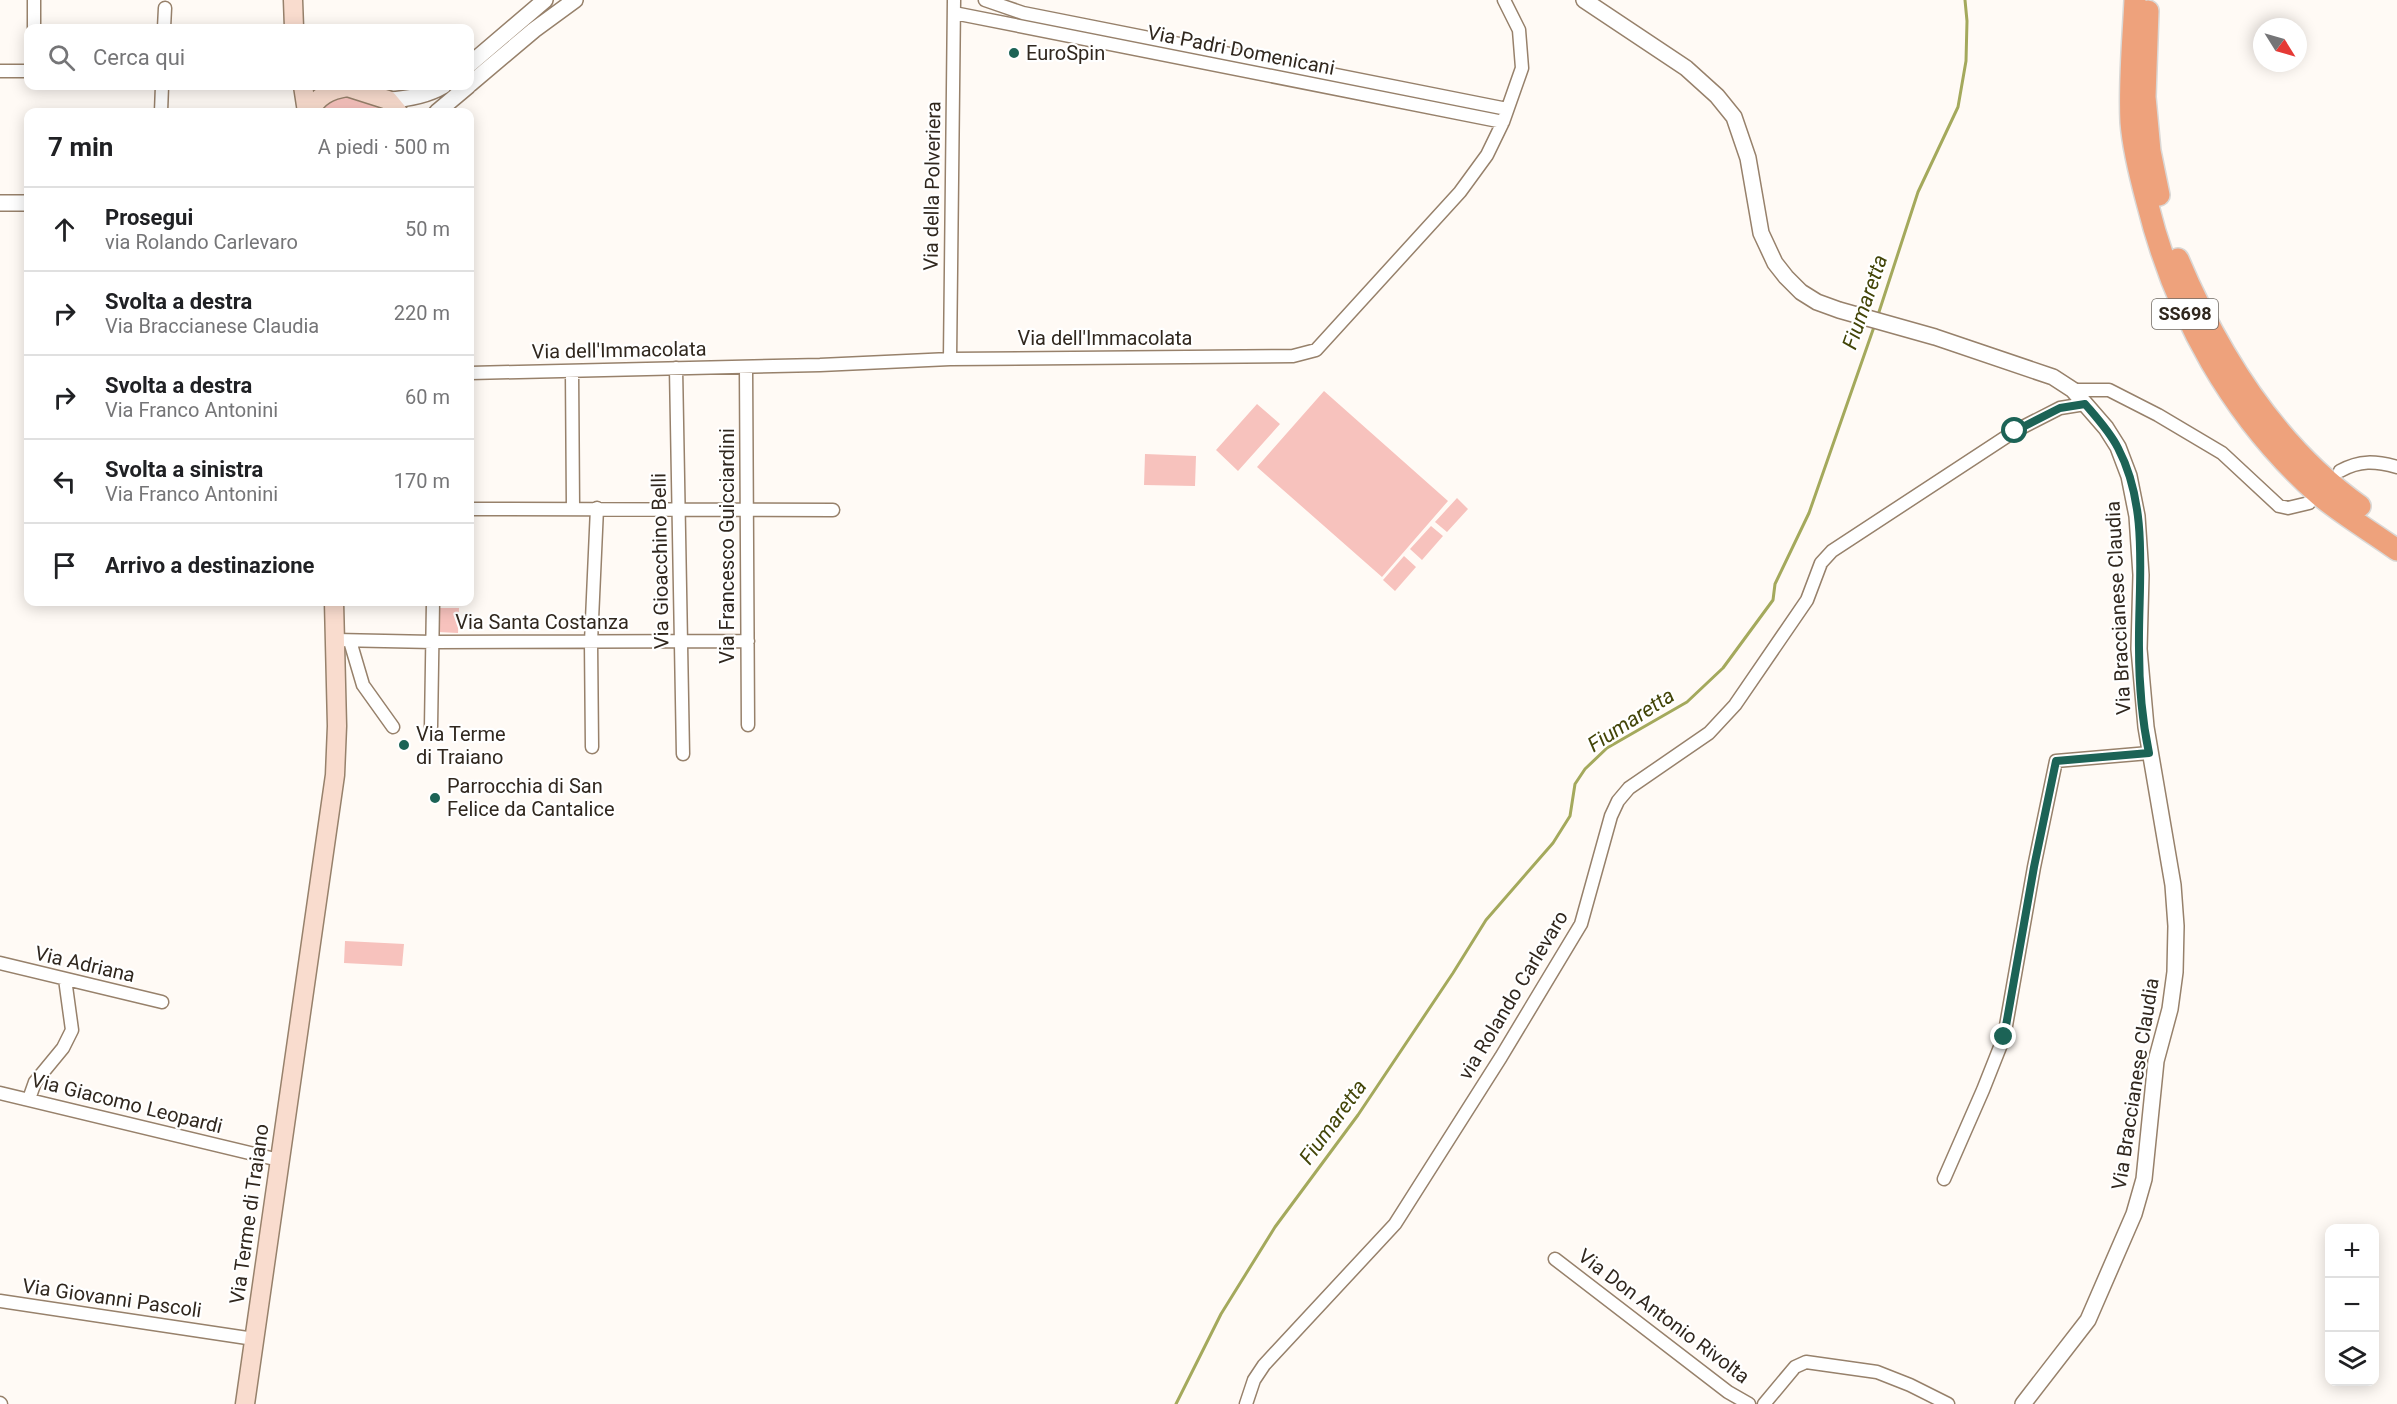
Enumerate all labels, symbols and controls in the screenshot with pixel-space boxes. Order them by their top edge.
north arrow [2253,18,2307,72]
street label: Via Padri Domenicani [1145,20,1337,80]
search box [24,24,474,90]
icon: search [45,41,78,74]
place label: EuroSpin [1026,41,1105,65]
text: Cerca qui [93,45,185,70]
marker: EuroSpin [1007,46,1021,60]
street label: Via della Polveriera [919,101,945,271]
text: 7 min [48,132,113,162]
text: A piedi · 500 m [318,135,450,159]
text: Prosegui [105,205,193,230]
icon: ahead [48,213,81,246]
text: 50 m [405,217,450,241]
text: via Rolando Carlevaro [105,230,298,254]
water label: Fiumaretta [1838,252,1892,352]
text: Svolta a destra [105,289,252,314]
icon: right [48,297,81,330]
road number: SS698 [2152,299,2218,329]
text: 220 m [394,301,450,325]
text: Via Braccianese Claudia [105,314,319,338]
street label: Via dell'Immacolata [1018,326,1192,350]
street label: Via dell'Immacolata [531,336,707,364]
text: Svolta a destra [105,373,252,398]
icon: right [48,381,81,414]
text: 60 m [405,385,450,409]
text: Via Franco Antonini [105,398,278,422]
route start [2001,417,2027,443]
street label: Via Francesco Guicciardini [715,428,739,664]
text: Svolta a sinistra [105,457,263,482]
icon: left [48,465,81,498]
text: 170 m [394,469,450,493]
street label: Via Gioacchino Belli [646,473,674,649]
text: Via Franco Antonini [105,482,278,506]
street label: Via Braccianese Claudia [2100,500,2136,716]
icon: arrive [48,549,81,582]
text: Arrivo a destinazione [105,553,314,578]
street label: Via Santa Costanza [455,610,629,634]
water label: Fiumaretta [1583,683,1679,757]
place label: Via Terme di Traiano [416,722,506,769]
marker: Via Terme di Traiano [397,738,411,752]
place label: Parrocchia di San Felice da Cantalice [447,774,615,821]
marker: Parrocchia di San Felice da Cantalice [428,791,442,805]
street label: via Rolando Carlevaro [1453,906,1573,1084]
street label: Via Adriana [33,941,137,987]
street label: Via Braccianese Claudia [2106,976,2164,1192]
route end [1990,1023,2016,1049]
street label: Via Giacomo Leopardi [29,1068,225,1138]
water label: Fiumaretta [1294,1075,1372,1169]
street label: Via Terme di Traiano [224,1122,274,1306]
map controls [2325,1224,2379,1386]
button: + [2325,1224,2379,1278]
street label: Via Don Antonio Rivolta [1574,1244,1754,1388]
street label: Via Giovanni Pascoli [21,1274,203,1322]
button: − [2325,1278,2379,1332]
button: layers [2325,1332,2379,1386]

